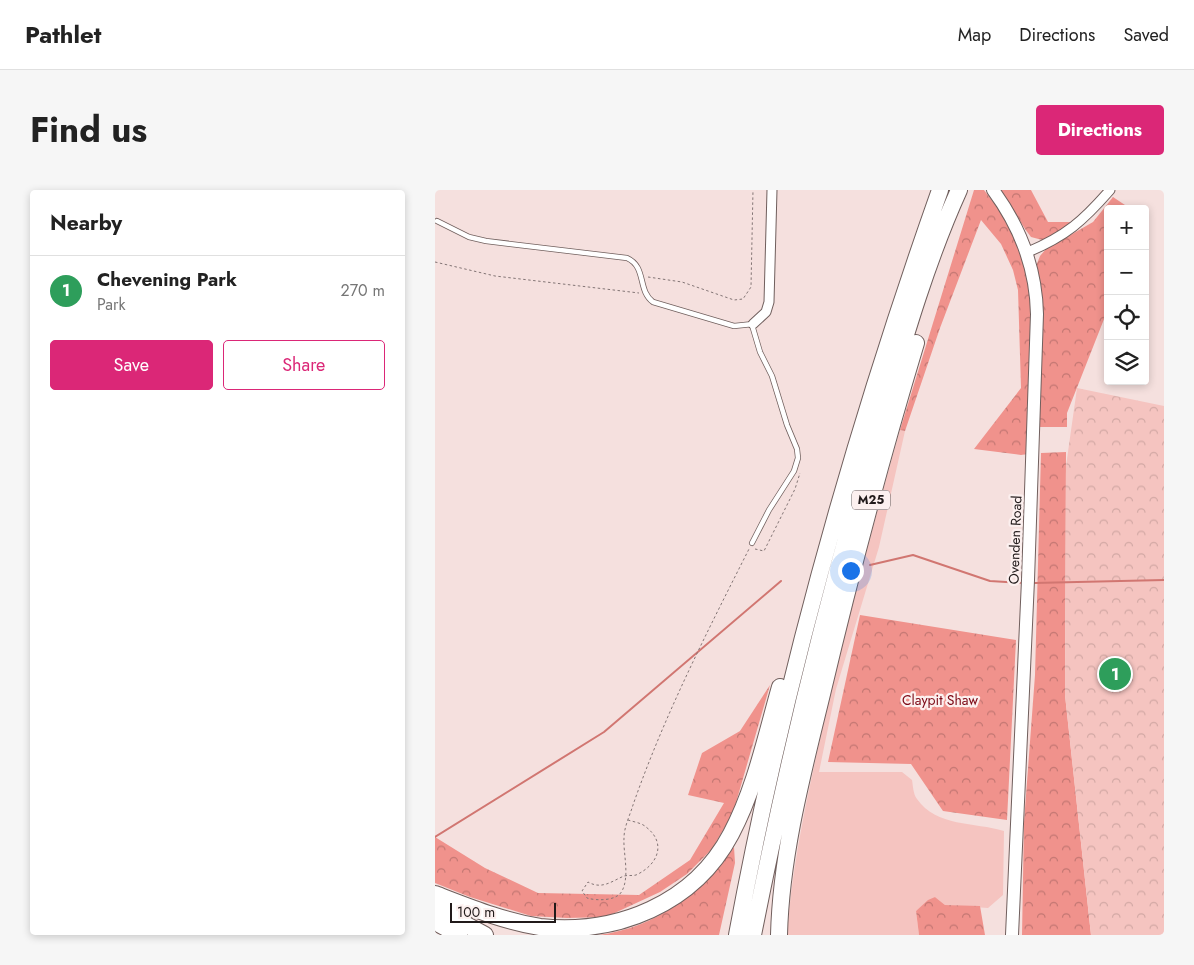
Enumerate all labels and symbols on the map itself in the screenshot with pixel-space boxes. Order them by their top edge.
road number: M25 [852,490,890,510]
street label: Ovenden Road [1003,495,1027,585]
your location [838,558,864,584]
pin: 1 [1099,655,1131,693]
park label: Claypit Shaw [902,690,978,710]
scale bar [450,900,556,923]

